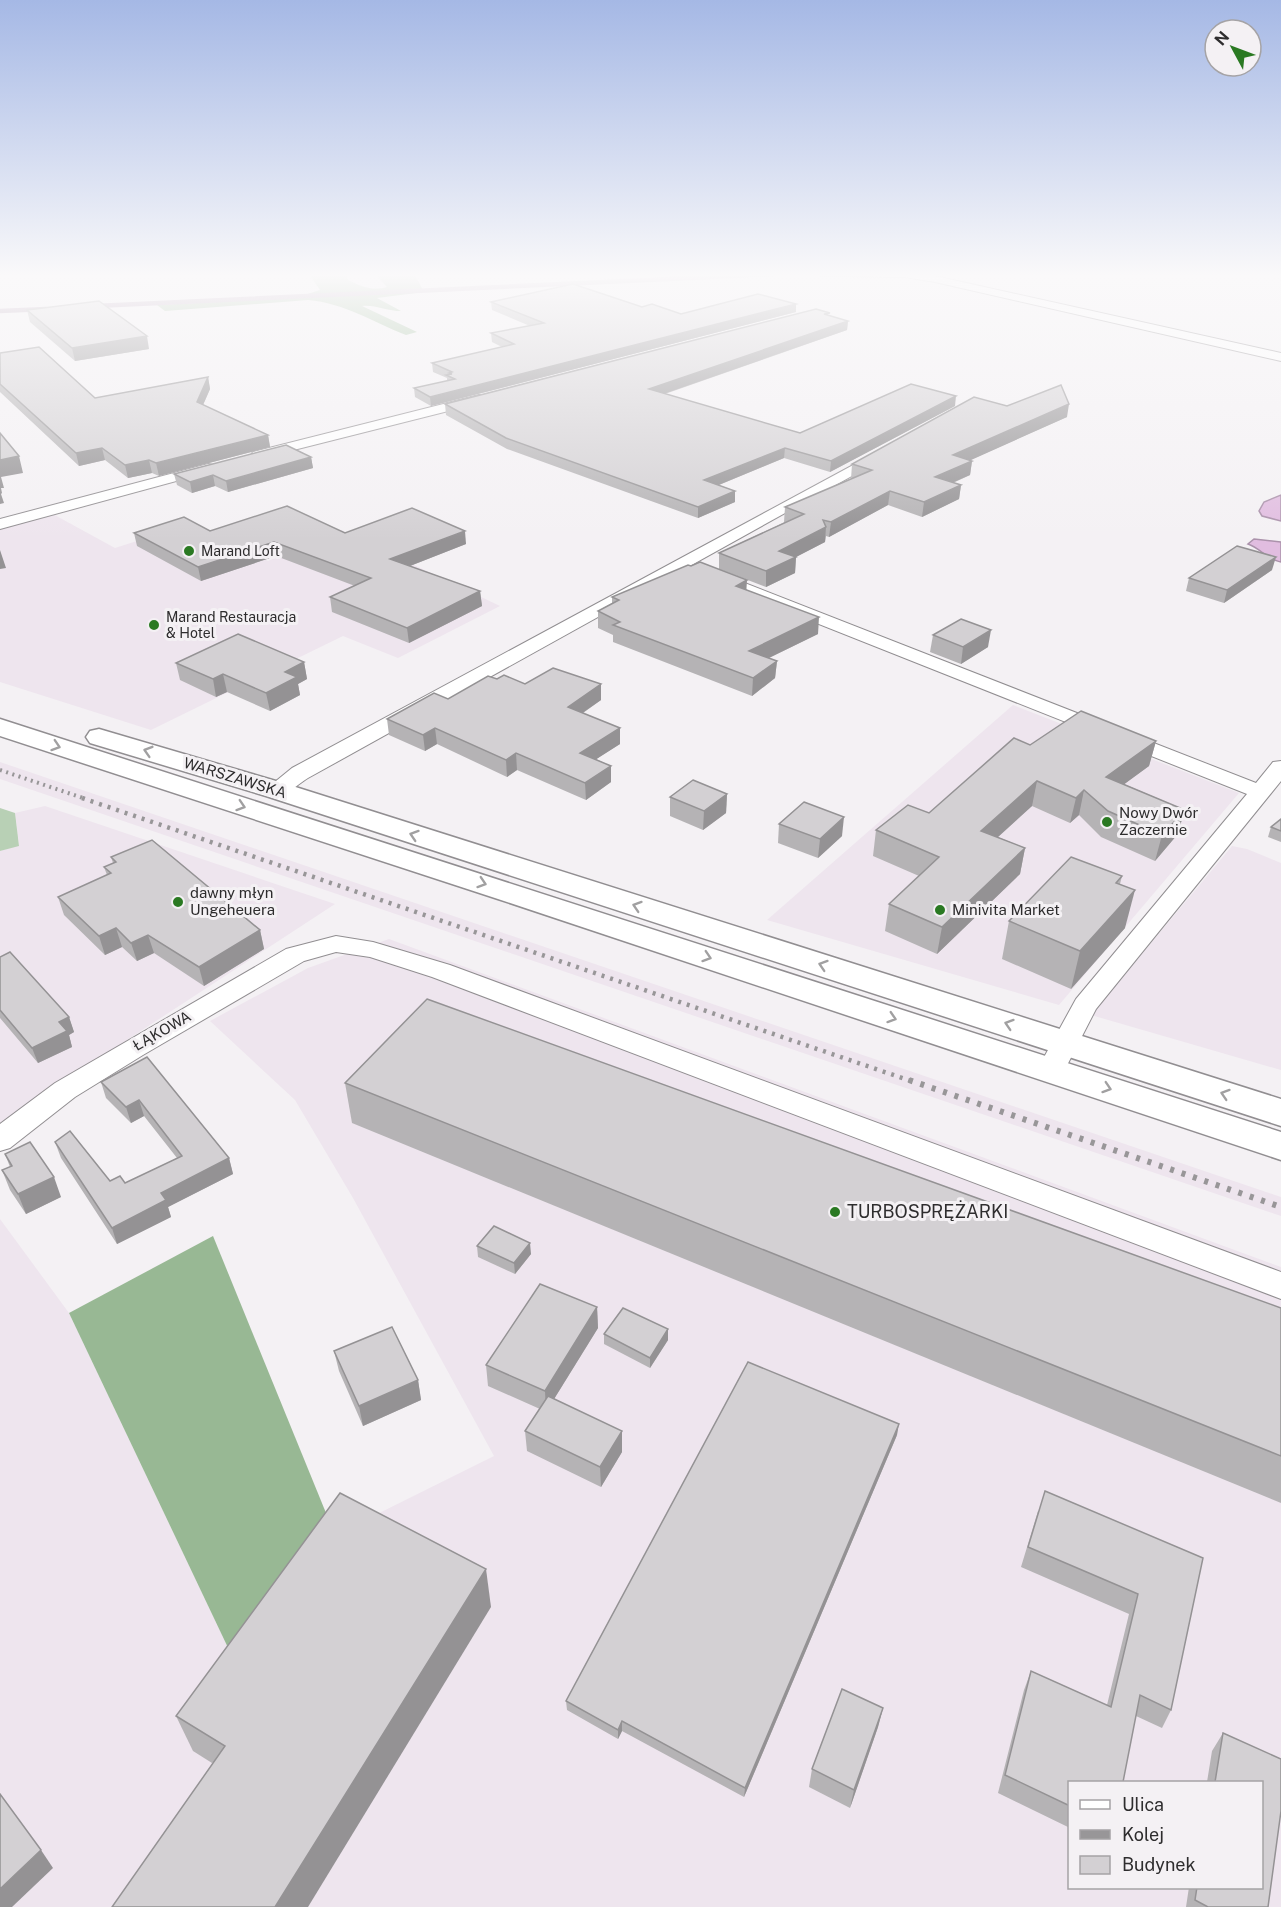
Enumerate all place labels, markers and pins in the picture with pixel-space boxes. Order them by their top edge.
place label: Marand Loft [201,543,280,559]
marker: Marand Loft [182,544,196,558]
place label: Marand Restauracja & Hotel [166,609,296,641]
marker: Marand Restauracja & Hotel [147,618,161,632]
place label: Nowy Dwór Zaczernie [1119,804,1198,838]
marker: Nowy Dwór Zaczernie [1100,815,1114,829]
place label: dawny młyn Ungeheuera [190,884,275,918]
marker: dawny młyn Ungeheuera [171,895,185,909]
place label: Minivita Market [952,901,1060,918]
marker: Minivita Market [933,903,947,917]
place label: TURBOSPRĘŻARKI [847,1200,1008,1222]
marker: TURBOSPRĘŻARKI [828,1205,842,1219]

